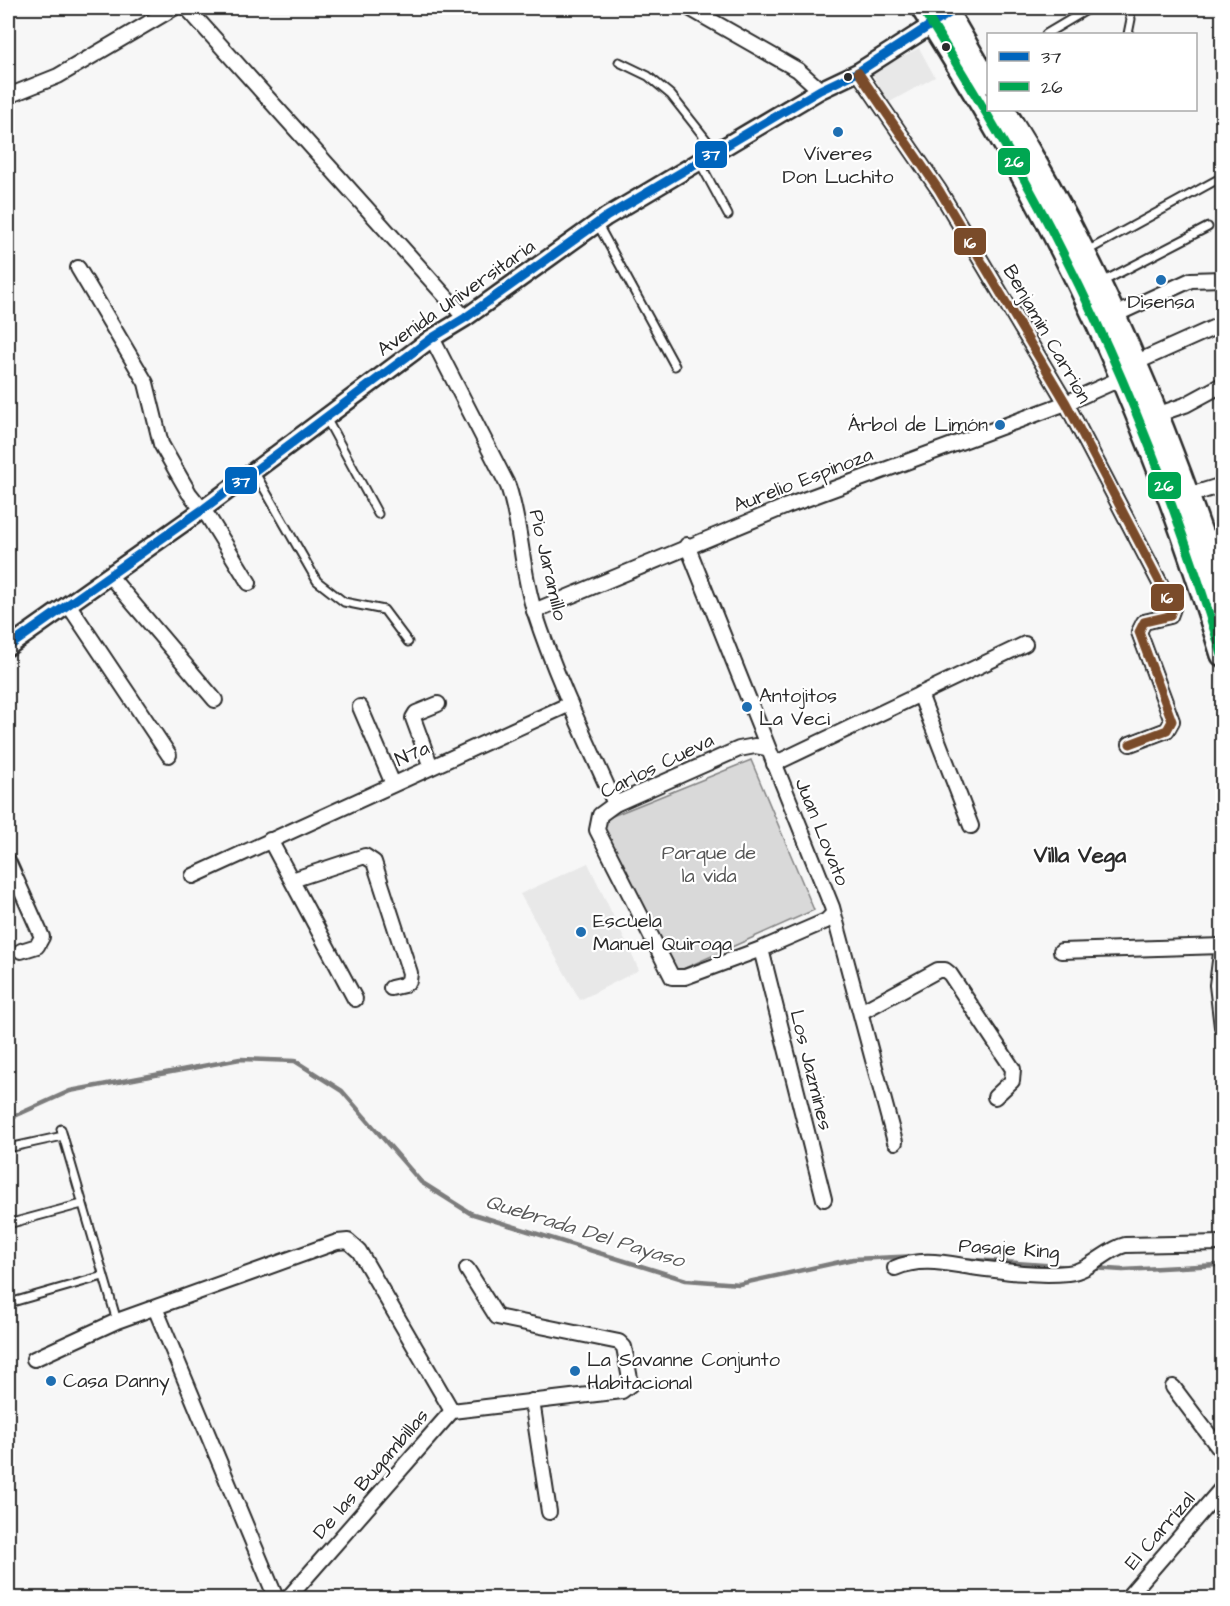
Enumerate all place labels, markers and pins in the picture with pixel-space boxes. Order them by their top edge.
unlabelled marker [940,41,952,53]
unlabelled marker [842,71,854,83]
marker: Víveres Don Luchito [831,125,845,139]
place label: Víveres Don Luchito [782,140,894,191]
marker: Disensa [1154,273,1168,287]
place label: Disensa [1127,288,1195,316]
place label: Árbol de Limón [848,411,988,439]
marker: Árbol de Limón [993,418,1007,432]
place label: Antojitos La Veci [759,682,837,733]
marker: Antojitos La Veci [740,700,754,714]
place label: Escuela Manuel Quiroga [593,907,732,959]
marker: Escuela Manuel Quiroga [574,925,588,939]
place label: La Savanne Conjunto Habitacional [587,1346,780,1397]
marker: La Savanne Conjunto Habitacional [568,1364,582,1378]
place label: Casa Danny [63,1367,170,1396]
marker: Casa Danny [44,1374,58,1388]

